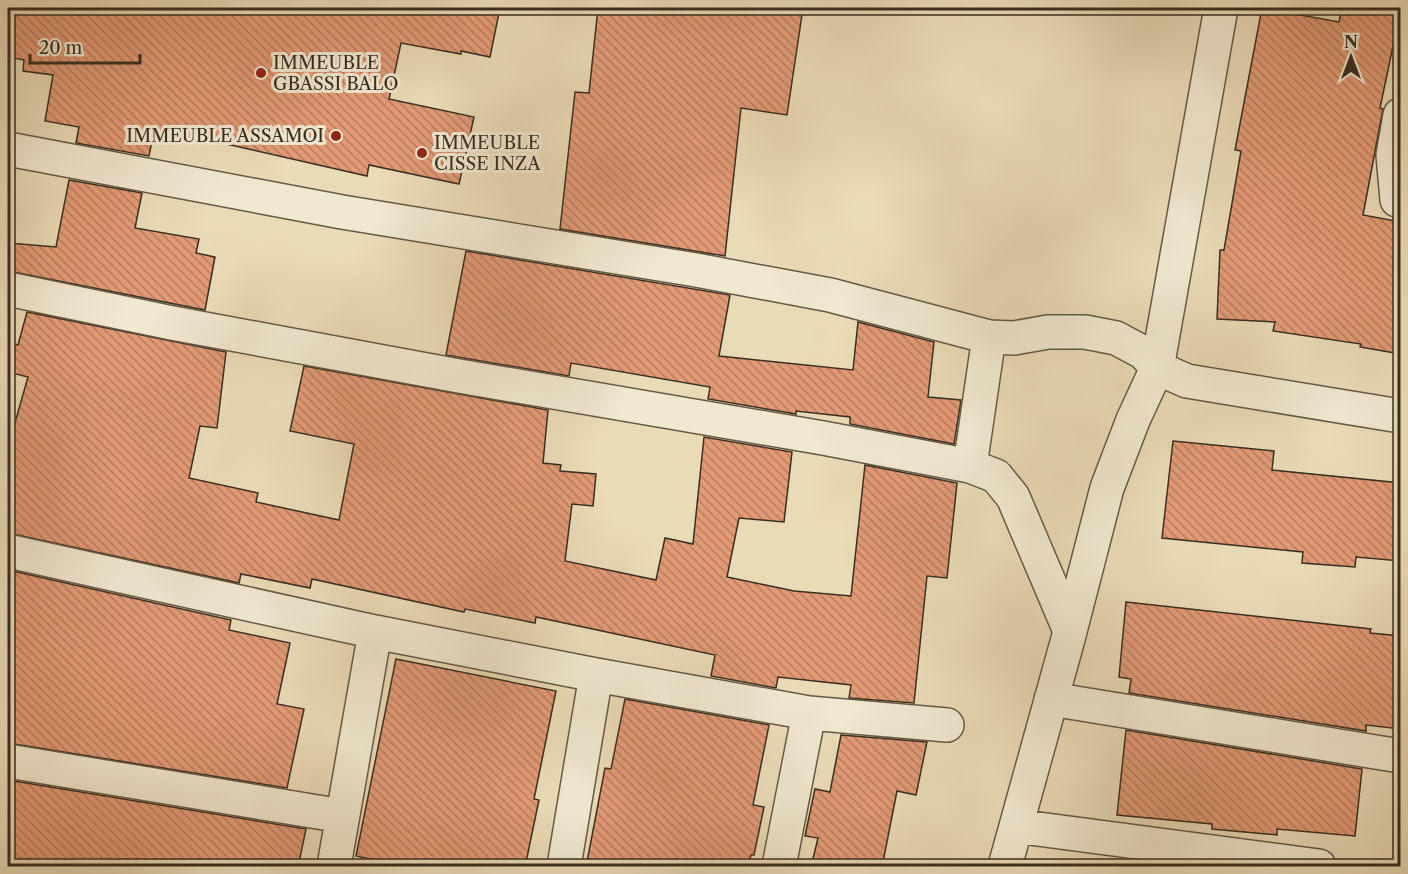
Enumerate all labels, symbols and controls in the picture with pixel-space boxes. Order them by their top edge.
scale bar [30,27,140,65]
north arrow [1321,27,1381,87]
text: N [1344,32,1358,52]
text: 20 m [39,37,83,59]
place label: IMMEUBLE GBASSI BALO [273,52,398,95]
marker: IMMEUBLE GBASSI BALO [254,66,268,80]
place label: IMMEUBLE ASSAMOI [126,125,324,147]
marker: IMMEUBLE ASSAMOI [329,129,343,143]
place label: IMMEUBLE CISSE INZA [434,132,541,175]
marker: IMMEUBLE CISSE INZA [415,146,429,160]

